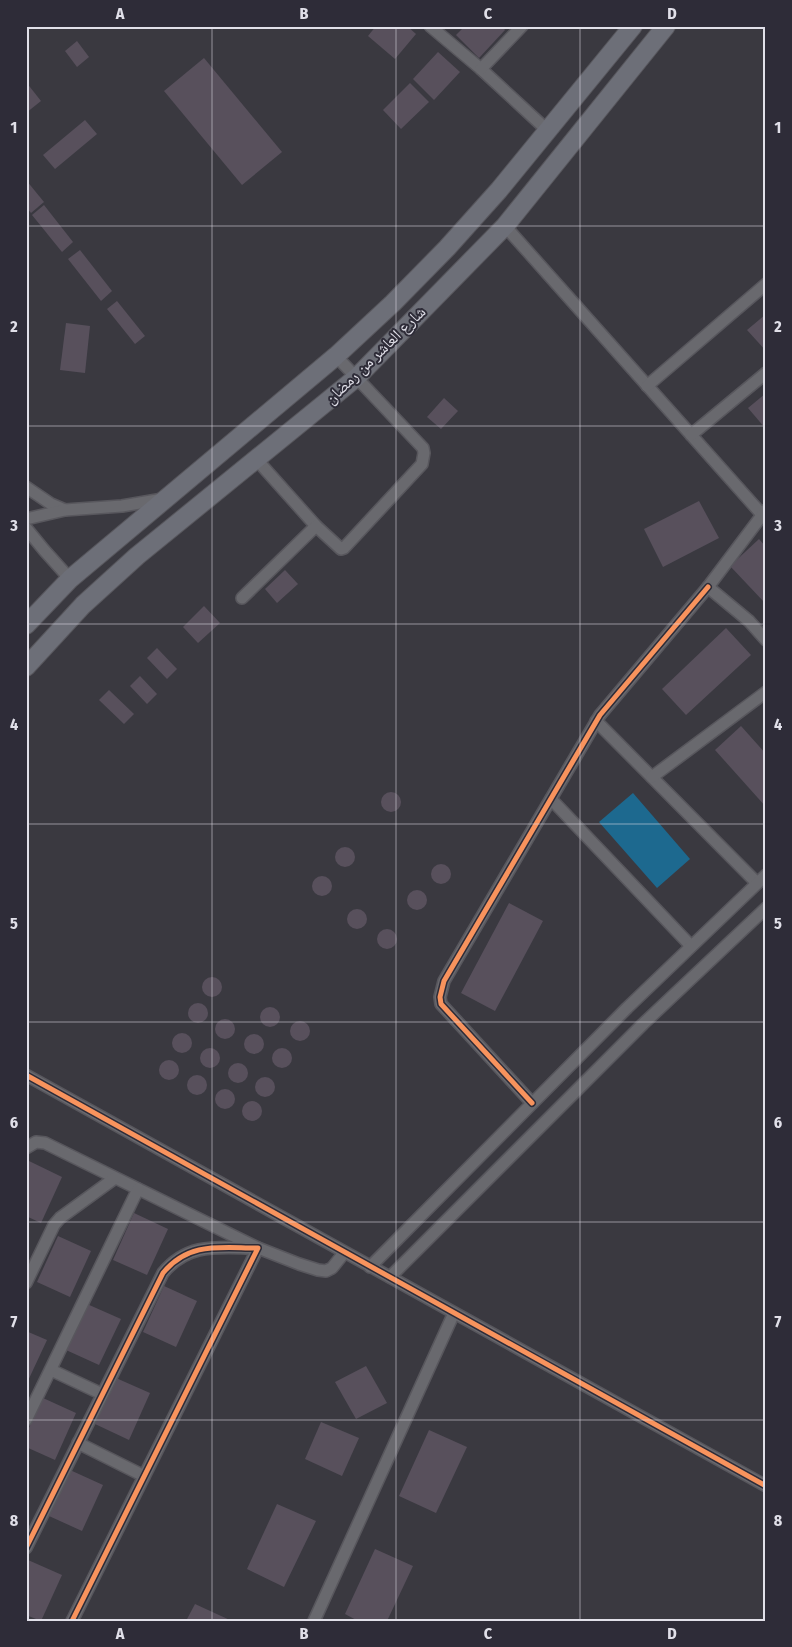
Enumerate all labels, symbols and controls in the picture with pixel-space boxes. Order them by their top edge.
text: A [115,4,125,23]
text: B [300,4,309,23]
text: C [484,4,493,23]
text: D [667,4,677,23]
text: 1 [11,118,17,137]
text: 1 [775,118,781,137]
street label: شارع العاشر من رمضان [321,302,430,409]
text: 2 [9,317,18,336]
text: 2 [773,317,782,336]
text: 3 [9,516,18,535]
text: 3 [773,516,782,535]
text: 4 [10,715,18,734]
text: 4 [774,715,782,734]
text: 5 [10,914,18,933]
text: 5 [774,914,782,933]
text: 6 [10,1113,18,1132]
text: 6 [774,1113,782,1132]
text: 7 [11,1312,18,1331]
text: 7 [775,1312,782,1331]
text: 8 [10,1511,19,1530]
text: 8 [774,1511,783,1530]
text: A [115,1624,125,1643]
text: B [300,1624,309,1643]
text: C [484,1624,493,1643]
text: D [667,1624,677,1643]

